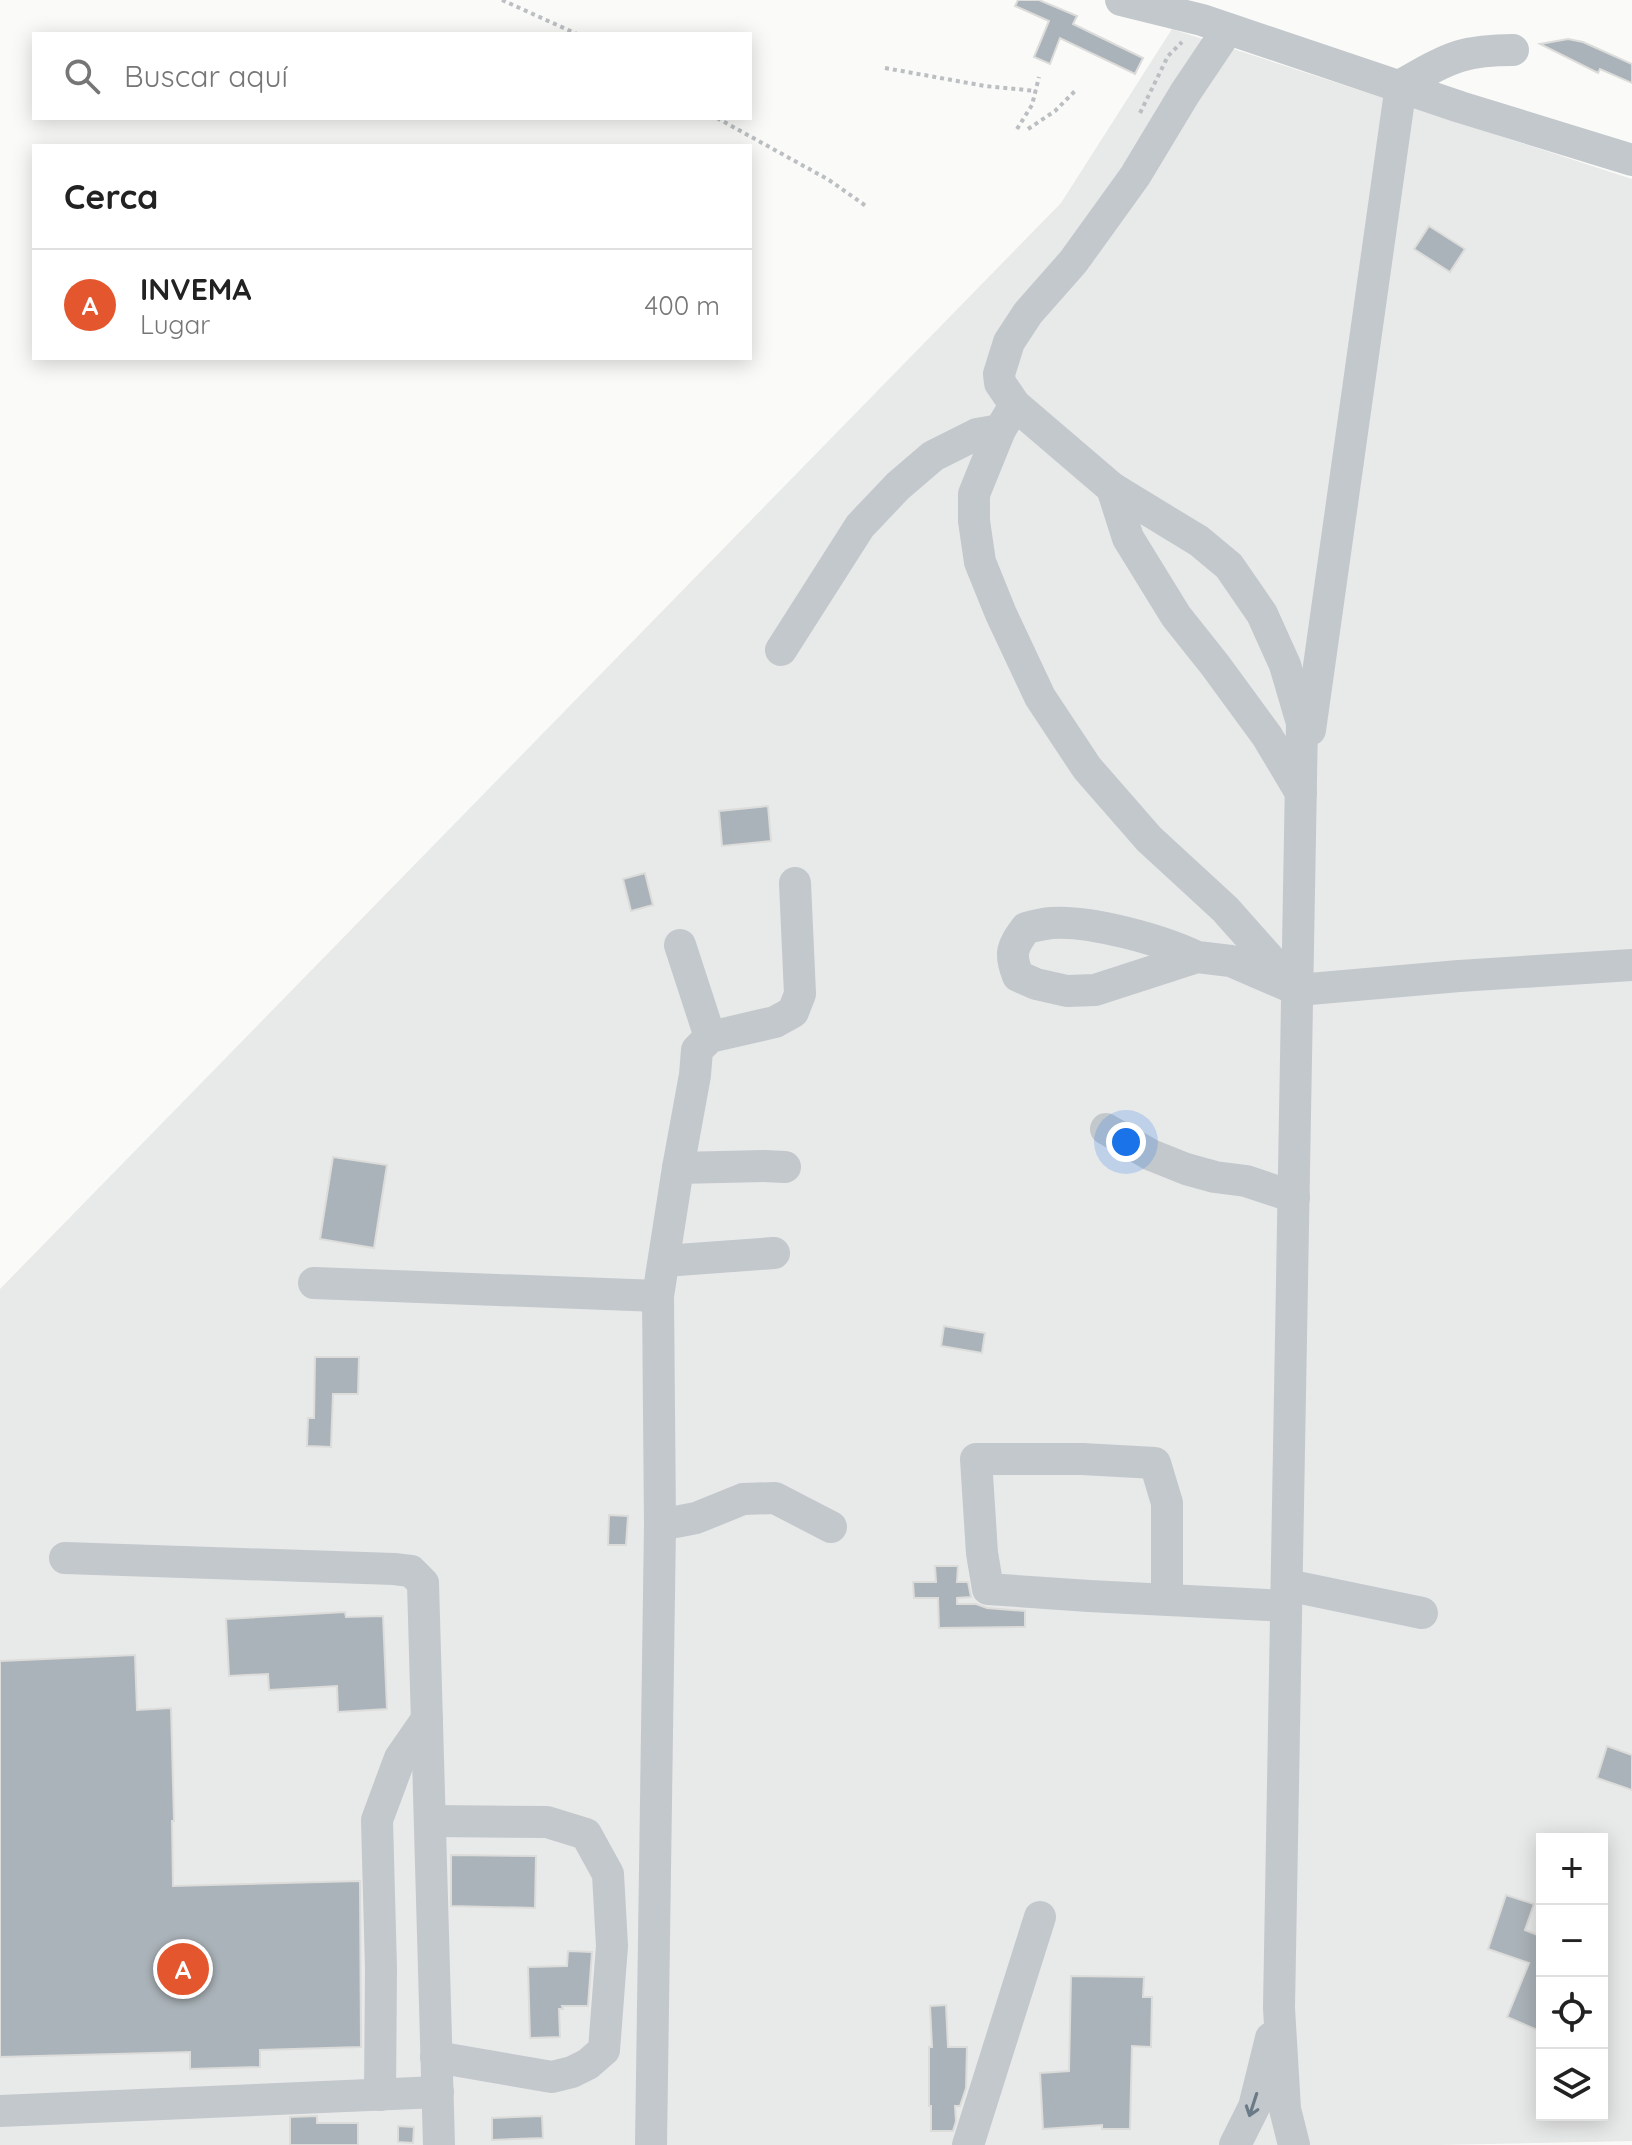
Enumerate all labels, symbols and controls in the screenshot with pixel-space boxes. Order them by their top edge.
search box [32,32,752,120]
icon: search [60,54,104,98]
text: Buscar aquí [124,57,288,95]
text: Cerca [64,175,158,218]
text: INVEMA [140,270,252,308]
text: A [82,289,98,322]
text: 400 m [645,289,720,322]
text: Lugar [140,308,210,341]
your location [1106,1122,1146,1162]
map controls [1536,1833,1608,2121]
button: + [1536,1833,1608,1905]
button: − [1536,1905,1608,1977]
pin: A [157,1939,209,1999]
button: locate [1536,1977,1608,2049]
button: layers [1536,2049,1608,2121]
one-way arrow [1245,2092,1260,2117]

